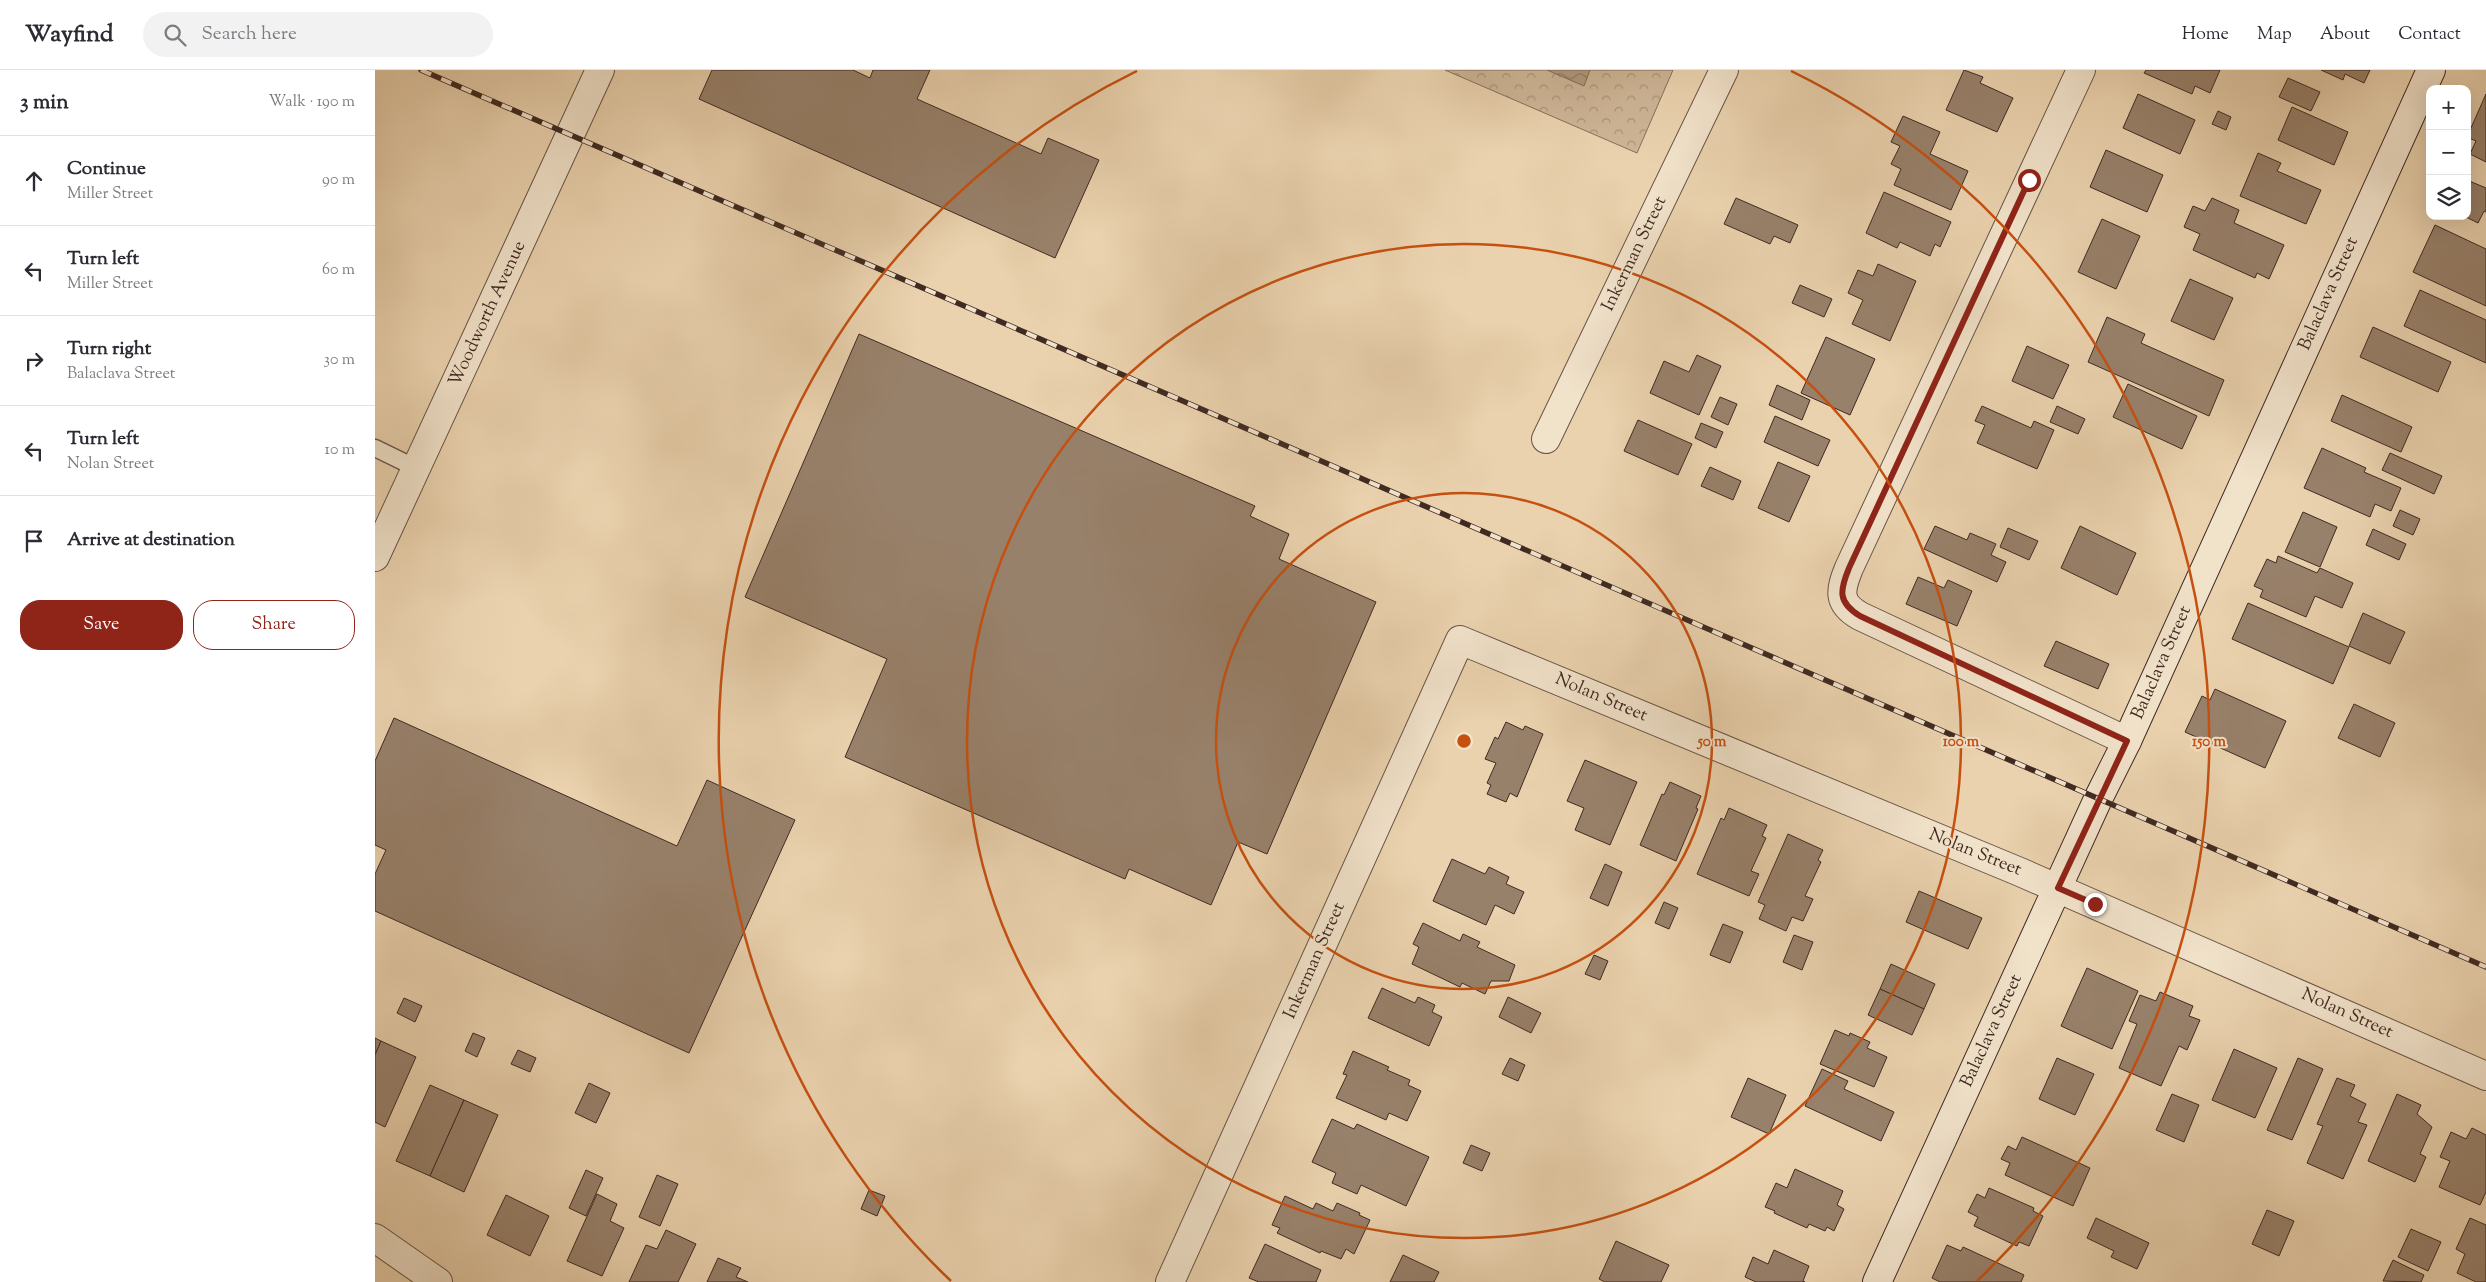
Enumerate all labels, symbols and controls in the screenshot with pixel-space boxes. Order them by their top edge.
search box [143,12,493,57]
text: Wayfind [25,18,113,52]
icon: search [161,21,189,49]
text: Search here [201,21,297,48]
text: Home [2182,22,2229,48]
text: Map [2257,22,2292,48]
text: About [2320,22,2370,48]
text: Contact [2398,22,2461,48]
map controls [2426,85,2471,220]
button: + [2426,85,2471,130]
text: 3 min [20,88,69,118]
text: Walk · 190 m [268,91,355,114]
button: − [2426,130,2471,175]
text: Continue [67,156,146,183]
icon: ahead [20,167,48,195]
text: 90 m [322,169,355,192]
route start [2018,169,2041,192]
button: layers [2426,175,2471,220]
text: Miller Street [67,183,153,206]
street label: Inkerman Street [1596,192,1674,316]
street label: Balaclava Street [2292,233,2366,355]
street label: Woodworth Avenue [443,237,533,391]
text: Turn left [67,246,139,273]
icon: left [20,257,48,285]
text: 60 m [322,259,355,282]
text: Miller Street [67,273,153,296]
text: Turn right [67,336,151,363]
icon: right [20,347,48,375]
text: 30 m [324,349,355,372]
text: Balaclava Street [67,363,175,386]
text: Turn left [67,426,139,453]
icon: left [20,437,48,465]
text: 10 m [325,439,355,462]
text: Nolan Street [67,453,154,476]
icon: arrive [20,527,48,555]
text: Arrive at destination [67,527,235,554]
button: Save [20,600,183,650]
button: Share [193,600,355,650]
street label: Balaclava Street [2125,602,2199,724]
street label: Nolan Street [1551,667,1651,729]
centre of rings [1455,732,1473,750]
text: 50 m [1697,732,1727,753]
text: 100 m [1943,732,1980,753]
text: 150 m [2192,732,2226,753]
street label: Nolan Street [1925,823,2025,883]
route end [2084,893,2107,916]
street label: Inkerman Street [1278,898,1352,1024]
street label: Balaclava Street [1954,970,2030,1092]
street label: Nolan Street [2297,982,2397,1046]

